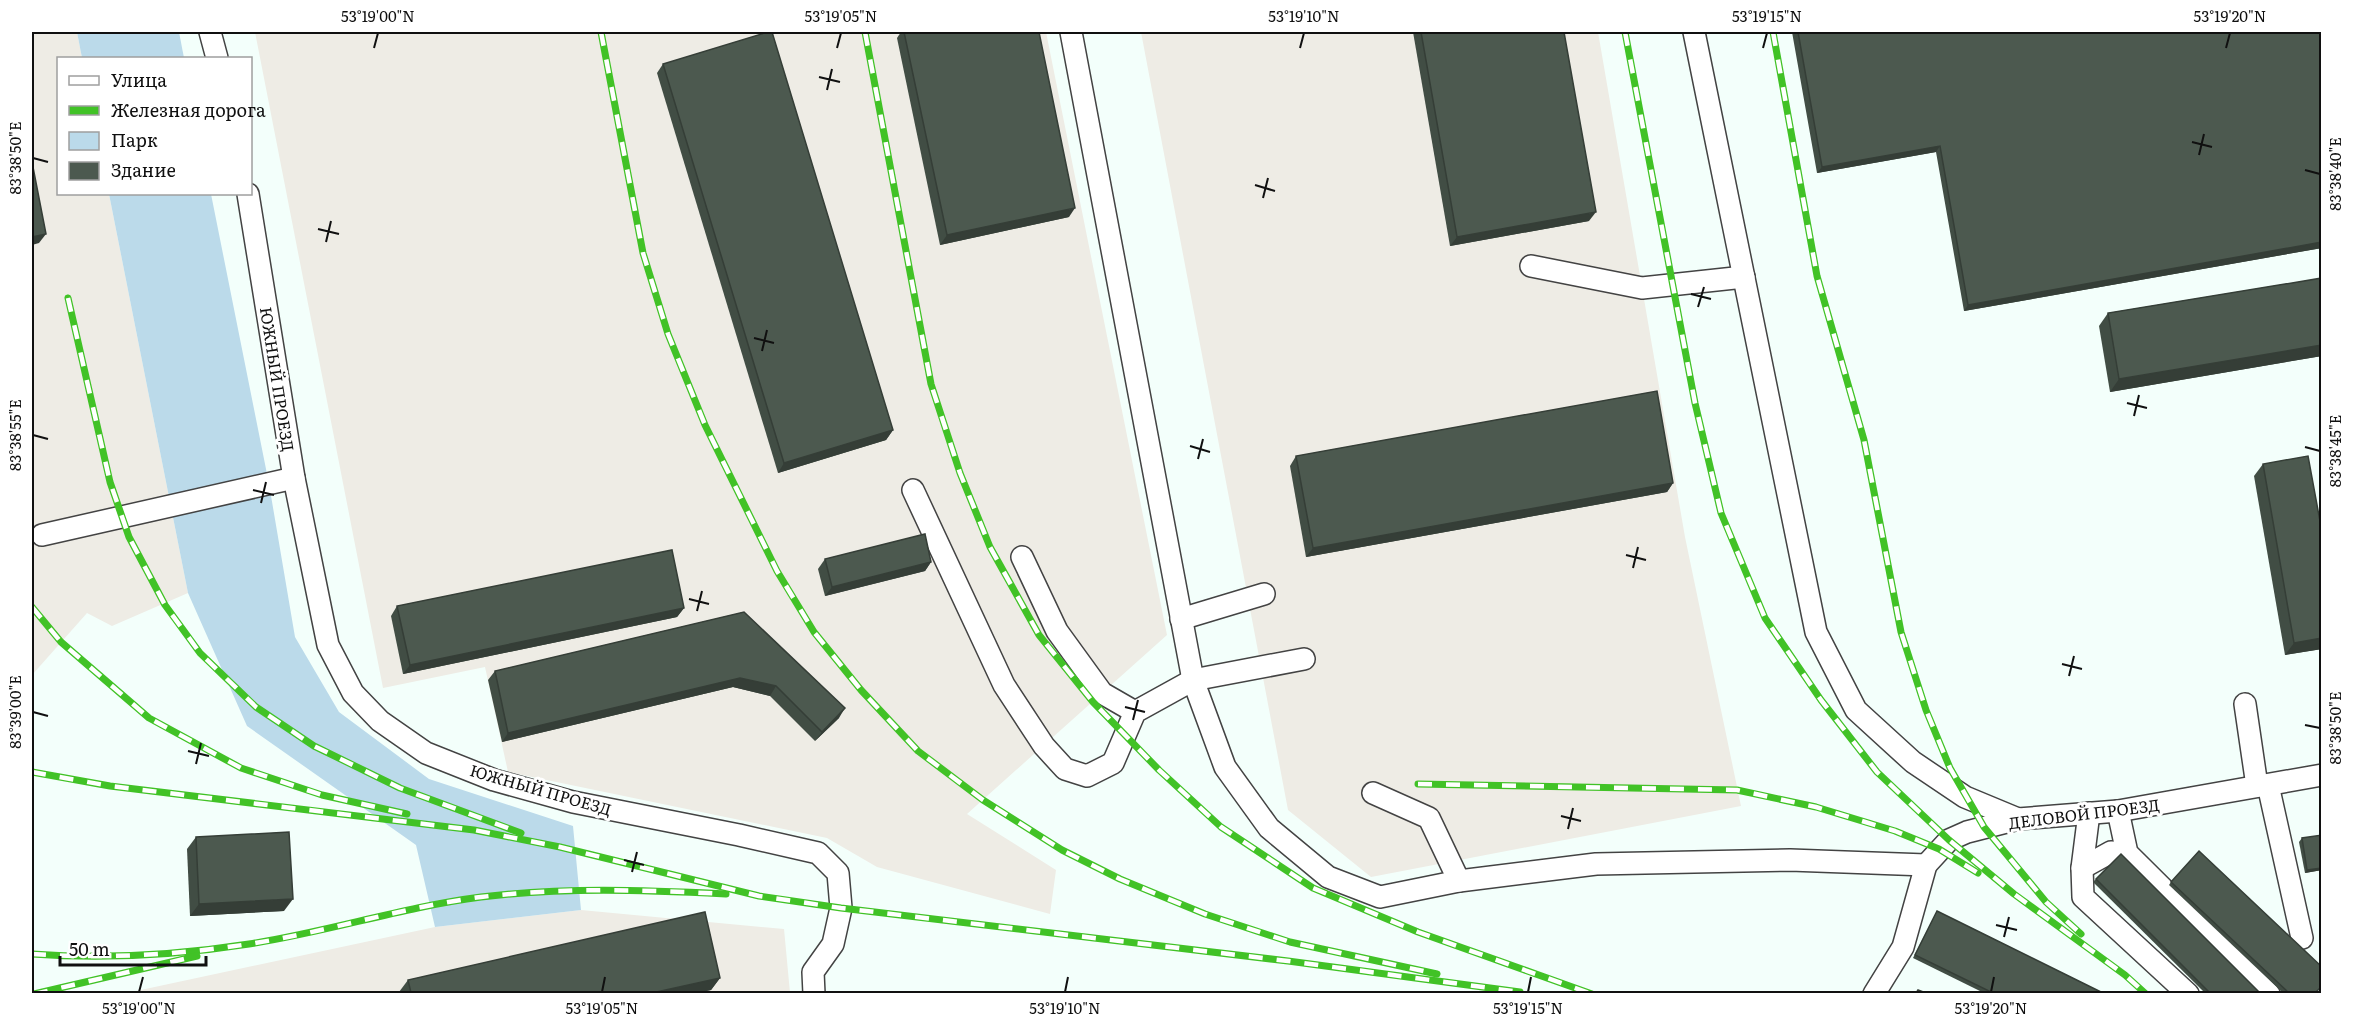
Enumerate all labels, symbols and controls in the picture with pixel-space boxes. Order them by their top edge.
text: 53°19'00"N [341,4,415,27]
text: 53°19'05"N [805,4,877,27]
text: 53°19'10"N [1268,4,1340,27]
text: 53°19'15"N [1732,4,1802,27]
text: 53°19'20"N [2194,4,2266,27]
legend [57,57,252,195]
text: Улица [111,66,167,93]
text: Железная дорога [111,96,266,123]
text: 83°38'50"E [3,122,26,194]
text: Парк [111,126,158,153]
text: 83°38'40"E [2323,137,2346,211]
text: Здание [111,156,176,183]
street label: ЮЖНЫЙ ПРОЕЗД [255,305,301,453]
text: 83°38'55"E [3,399,26,471]
text: 83°38'45"E [2323,415,2346,487]
text: 83°39'00"E [3,675,26,749]
text: 83°38'50"E [2323,692,2346,764]
street label: ЮЖНЫЙ ПРОЕЗД [467,757,615,821]
street label: ДЕЛОВОЙ ПРОЕЗД [2007,792,2161,834]
scale bar [60,929,206,967]
text: 50 m [69,935,110,962]
text: 53°19'00"N [102,996,176,1019]
text: 53°19'05"N [566,996,638,1019]
text: 53°19'10"N [1029,996,1101,1019]
text: 53°19'15"N [1493,996,1563,1019]
text: 53°19'20"N [1955,996,2027,1019]

